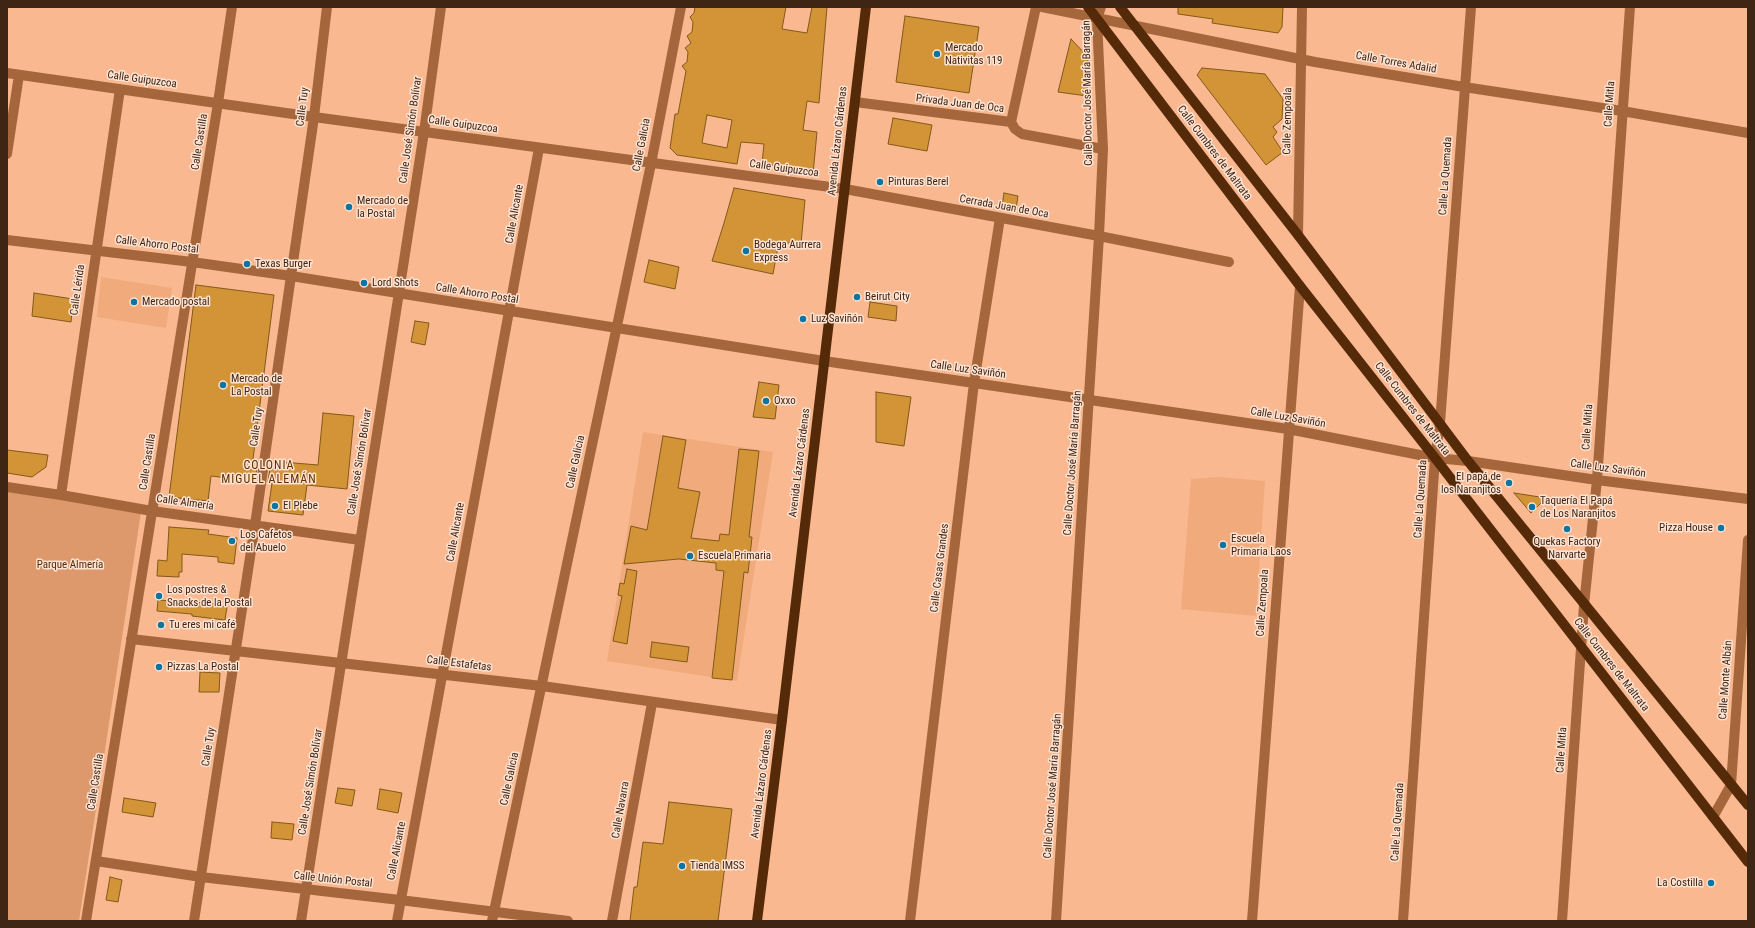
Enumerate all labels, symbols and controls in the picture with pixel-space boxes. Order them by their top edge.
street label: Calle Doctor José María Barragán [1080,20,1096,166]
place label: Mercado Nativitas 119 [945,41,1002,67]
marker: Mercado Nativitas 119 [932,49,942,59]
street label: Calle Torres Adalid [1355,49,1437,77]
street label: Calle Guipuzcoa [106,69,178,91]
street label: Calle José Simón Bolívar [397,76,425,184]
street label: Calle Mitla [1602,81,1618,127]
street label: Avenida Lázaro Cárdenas [826,86,850,196]
street label: Calle Tuy [294,87,312,127]
street label: Calle Zempoala [1281,87,1295,155]
street label: Privada Juan de Oca [915,92,1005,116]
street label: Calle Cumbres de Maltrata [1174,103,1254,203]
street label: Calle Castilla [189,113,211,171]
street label: Calle Guipuzcoa [427,114,499,136]
street label: Calle Galicia [630,117,654,173]
street label: Calle La Quemada [1437,136,1455,216]
street label: Calle Guipuzcoa [748,158,820,180]
place label: Pinturas Berel [888,175,949,189]
marker: Pinturas Berel [875,177,885,187]
street label: Calle Alicante [503,183,527,245]
street label: Cerrada Juan de Oca [958,193,1050,221]
place label: Mercado de la Postal [357,194,408,220]
marker: Mercado de la Postal [344,202,354,212]
street label: Calle Ahorro Postal [115,233,199,257]
place label: Bodega Aurrera Express [754,238,821,264]
marker: Bodega Aurrera Express [741,246,751,256]
place label: Texas Burger [255,257,311,271]
marker: Texas Burger [242,259,252,269]
street label: Calle Lérida [68,264,88,316]
place label: Lord Shots [372,276,419,290]
marker: Lord Shots [359,278,369,288]
street label: Calle Ahorro Postal [435,281,519,307]
place label: Beirut City [865,290,910,304]
marker: Beirut City [852,292,862,302]
place label: Mercado postal [142,295,210,309]
marker: Mercado postal [129,297,139,307]
place label: Luz Saviñón [811,312,863,326]
marker: Luz Saviñón [798,314,808,324]
street label: Calle Luz Saviñón [929,358,1007,382]
street label: Calle Cumbres de Maltrata [1371,360,1453,458]
place label: Mercado de La Postal [231,372,282,398]
marker: Mercado de La Postal [218,380,228,390]
street label: Calle Doctor José María Barragán [1061,390,1085,536]
place label: Oxxo [774,394,796,408]
marker: Oxxo [761,396,771,406]
street label: Calle Mitla [1580,404,1596,450]
street label: Calle Luz Saviñón [1249,405,1327,431]
street label: Calle Tuy [248,407,266,447]
street label: Calle José Simón Bolívar [345,408,375,516]
street label: Avenida Lázaro Cárdenas [787,408,813,518]
street label: Calle Castilla [137,433,159,491]
street label: Calle Galicia [564,434,588,490]
street label: Calle Luz Saviñón [1569,457,1647,481]
district label: COLONIA MIGUEL ALEMÁN [221,459,317,487]
street label: Calle La Quemada [1412,459,1430,539]
place label: El papá de los Naranjitos [1441,470,1501,496]
marker: El papá de los Naranjitos [1504,478,1514,488]
street label: Calle Almería [155,492,215,514]
place label: Taquería El Papá de Los Naranjitos [1540,494,1616,520]
place label: El Plebe [283,499,318,513]
marker: El Plebe [270,501,280,511]
street label: Calle Alicante [444,501,468,563]
marker: Taquería El Papá de Los Naranjitos [1527,502,1537,512]
place label: Pizza House [1659,521,1713,535]
street label: Calle Casas Grandes [928,523,952,613]
marker: Pizza House [1716,523,1726,533]
marker: Quekas Factory Narvarte [1562,524,1572,534]
place label: Los Cafetos del Abuelo [240,528,292,554]
place label: Escuela Primaria Laos [1231,532,1291,558]
place label: Quekas Factory Narvarte [1533,535,1601,561]
marker: Los Cafetos del Abuelo [227,536,237,546]
marker: Escuela Primaria Laos [1218,540,1228,550]
place label: Escuela Primaria [698,549,771,563]
marker: Escuela Primaria [685,551,695,561]
park label: Parque Almería [37,558,103,572]
street label: Calle Zempoala [1254,569,1272,637]
place label: Los postres & Snacks de la Postal [167,583,252,609]
marker: Los postres & Snacks de la Postal [154,591,164,601]
street label: Calle Cumbres de Maltrata [1570,616,1652,714]
place label: Tu eres mi café [169,618,235,632]
marker: Tu eres mi café [156,620,166,630]
street label: Calle Monte Albán [1717,640,1735,720]
street label: Calle Estafetas [426,653,492,675]
place label: Pizzas La Postal [167,660,239,674]
marker: Pizzas La Postal [154,662,164,672]
street label: Calle Doctor José María Barragán [1041,713,1065,859]
street label: Calle Tuy [199,727,219,767]
street label: Calle Mitla [1554,727,1570,773]
street label: Calle José Simón Bolívar [296,728,326,836]
street label: Avenida Lázaro Cárdenas [749,729,775,839]
street label: Calle Galicia [498,751,522,807]
street label: Calle Castilla [85,753,107,811]
street label: Calle Navarra [609,780,633,840]
street label: Calle La Quemada [1389,782,1407,862]
street label: Calle Alicante [385,820,409,882]
place label: Tienda IMSS [690,859,744,873]
marker: Tienda IMSS [677,861,687,871]
street label: Calle Unión Postal [293,869,373,891]
place label: La Costilla [1657,876,1703,890]
marker: La Costilla [1706,878,1716,888]

